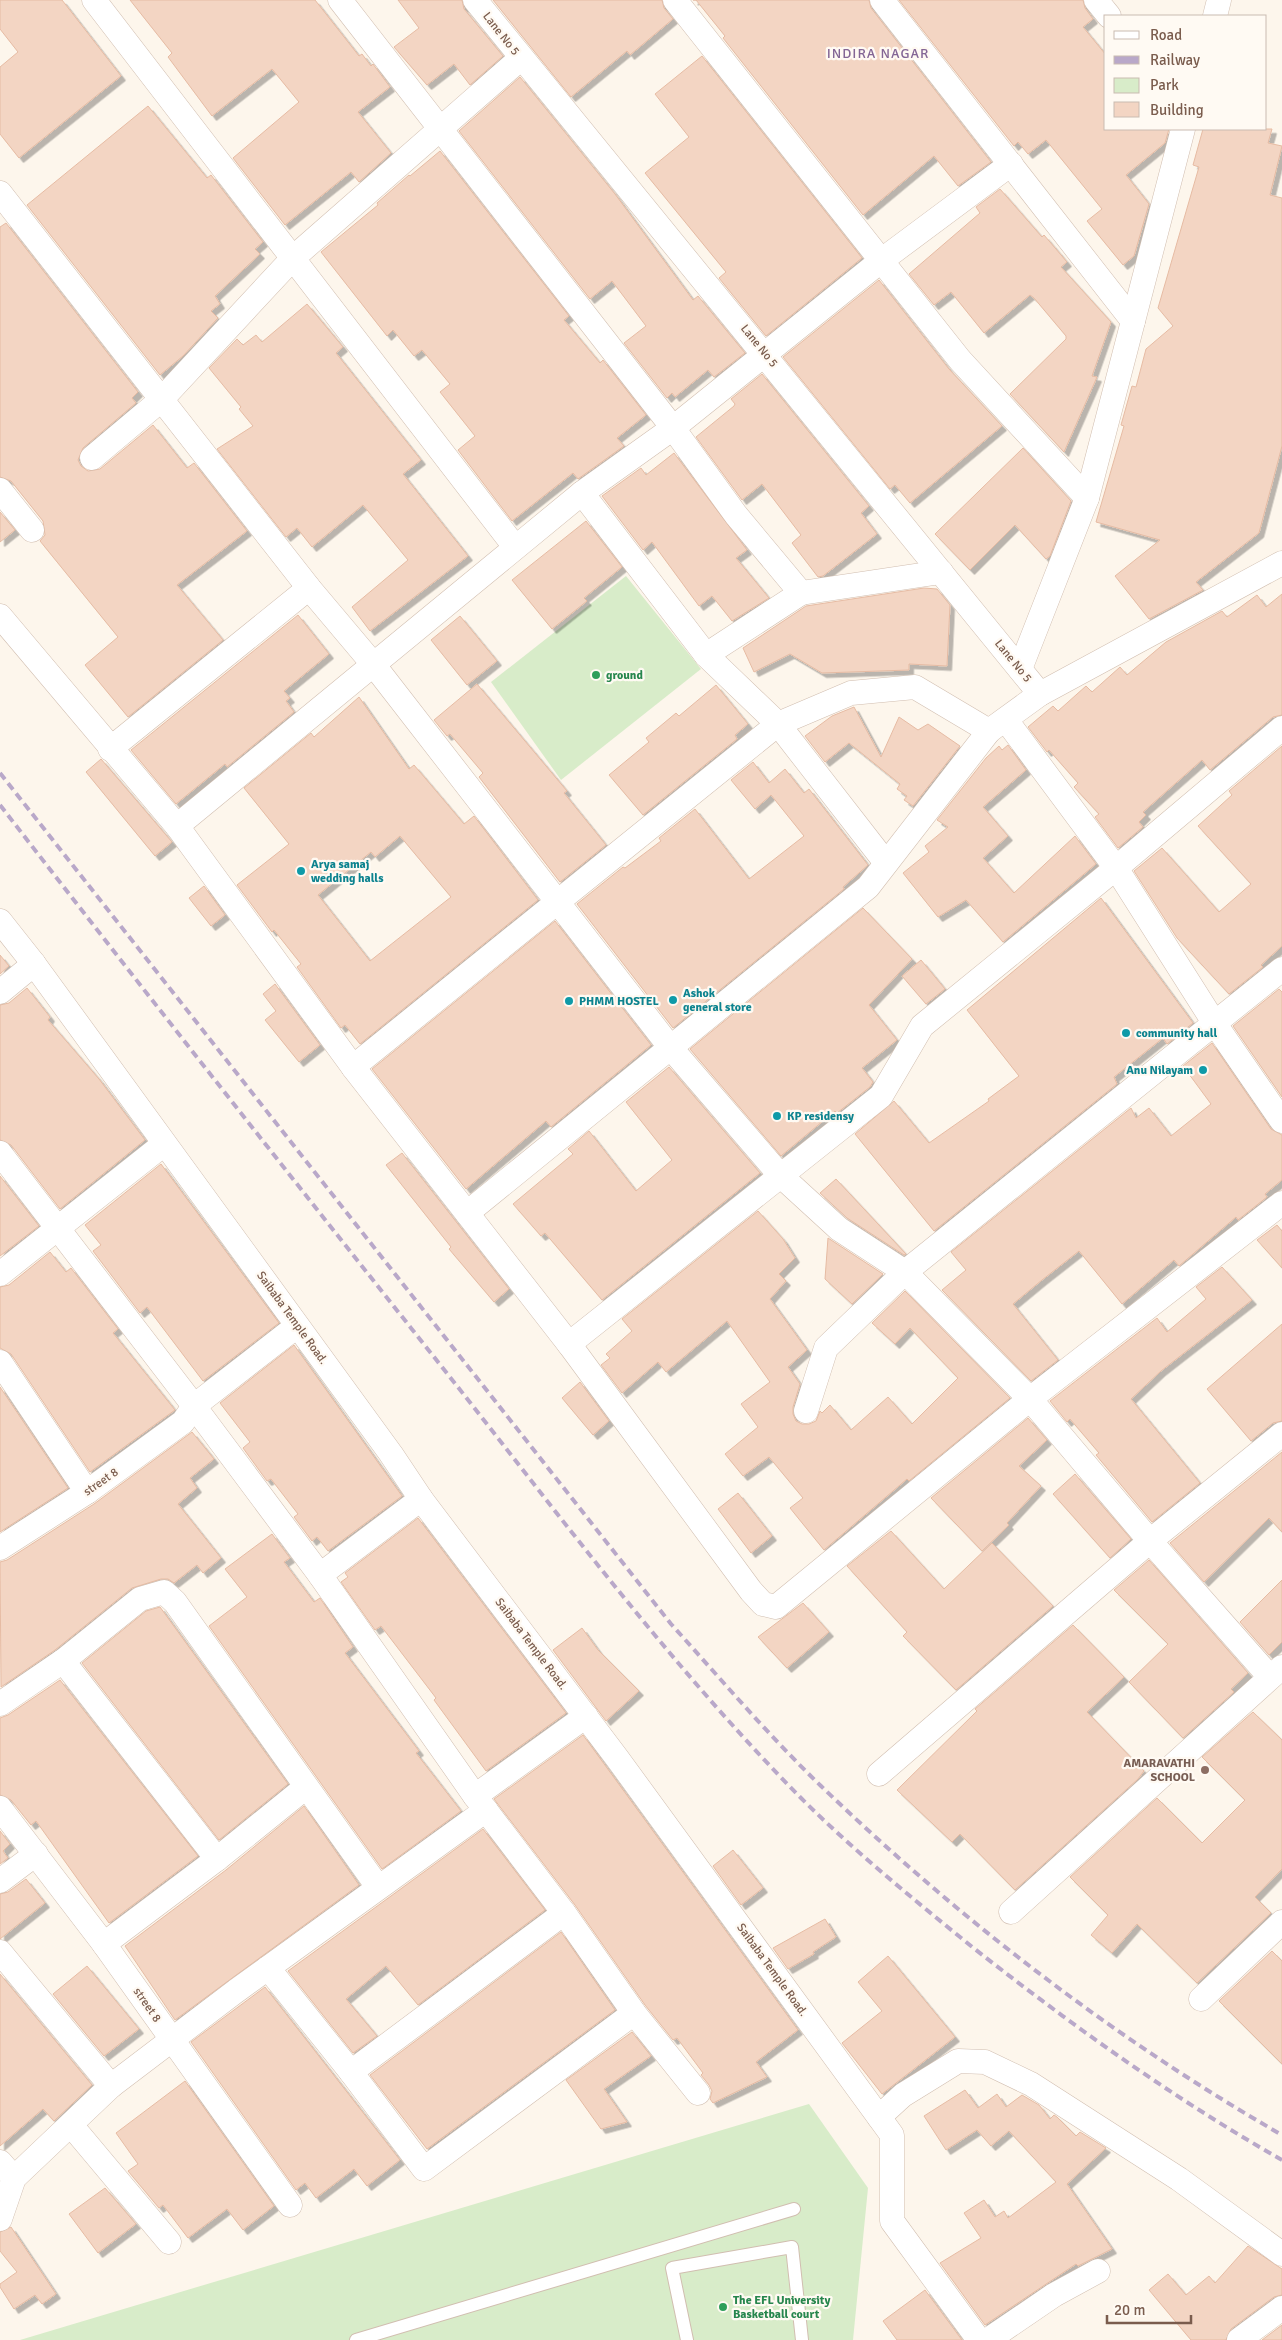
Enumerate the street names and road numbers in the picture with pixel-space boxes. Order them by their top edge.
street label: Lane No 5 [479,9,523,59]
street label: Lane No 5 [737,321,781,371]
street label: Lane No 5 [991,636,1035,686]
street label: Saibaba Temple Road. [253,1269,331,1367]
street label: street 8 [81,1465,121,1499]
street label: Saibaba Temple Road. [492,1595,570,1693]
street label: Saibaba Temple Road. [733,1921,811,2019]
street label: street 8 [130,1985,164,2025]

